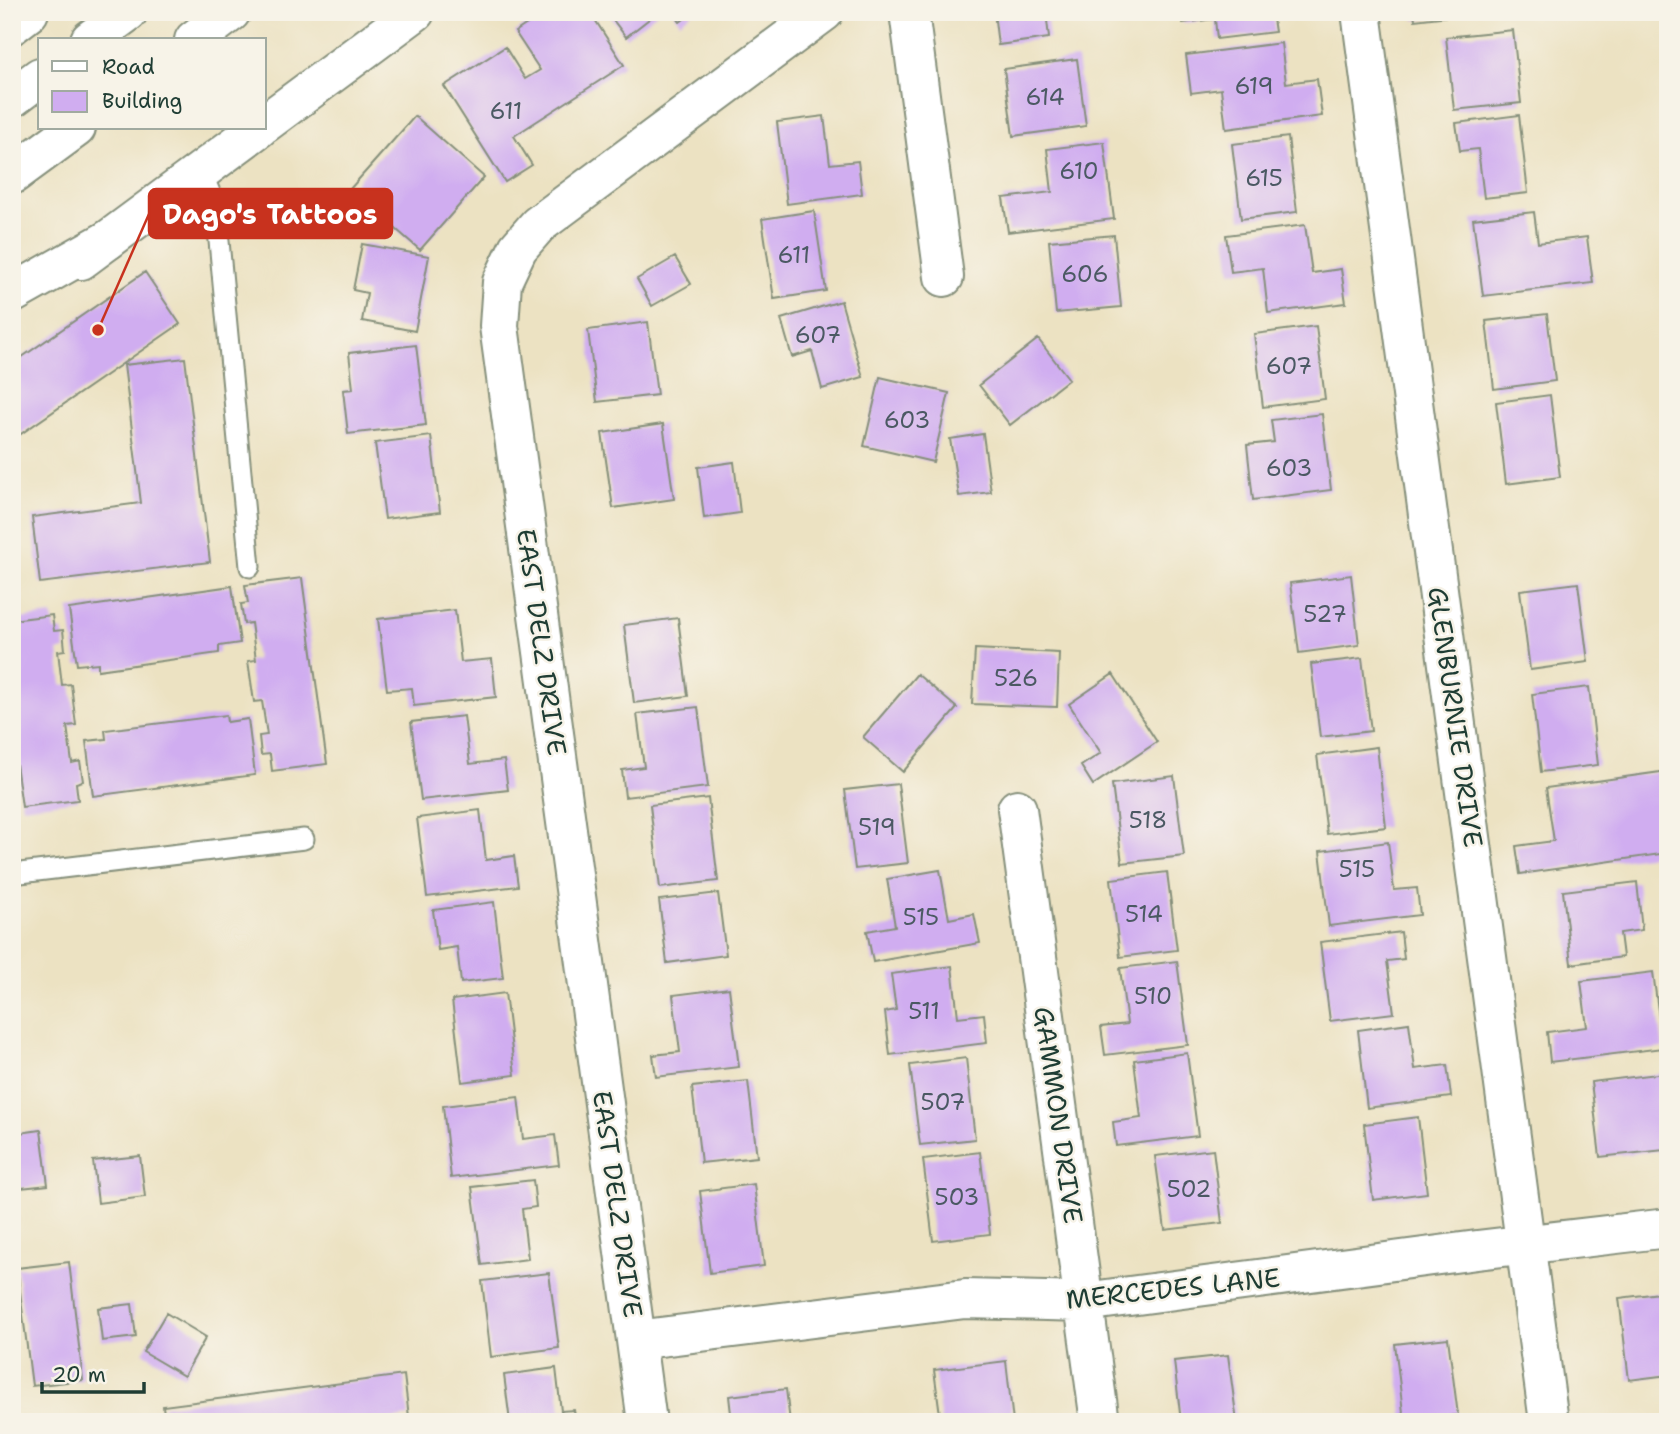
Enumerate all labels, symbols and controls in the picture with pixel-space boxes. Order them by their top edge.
legend [38,38,266,130]
text: Road [102,53,155,81]
house number: 619 [1234,71,1274,101]
house number: 614 [1025,82,1065,112]
text: Building [102,87,182,115]
house number: 611 [490,96,522,126]
house number: 610 [1059,156,1099,186]
house number: 615 [1245,163,1283,193]
callout: Dago's Tattoos [149,189,392,238]
text: Dago's Tattoos [162,195,378,233]
house number: 611 [778,240,810,270]
house number: 606 [1061,259,1109,289]
house number: 607 [795,320,841,350]
house number: 607 [1266,351,1312,381]
house number: 603 [884,405,930,435]
house number: 603 [1266,453,1312,483]
street label: EAST DELZ DRIVE [509,526,575,758]
street label: GLENBURNIE DRIVE [1420,585,1492,849]
house number: 527 [1303,599,1347,629]
house number: 526 [994,663,1038,693]
house number: 518 [1129,805,1167,835]
house number: 519 [858,812,896,842]
house number: 515 [1339,854,1375,884]
house number: 514 [1125,899,1163,929]
house number: 515 [903,902,939,932]
house number: 510 [1134,981,1172,1011]
house number: 511 [908,996,940,1026]
street label: GAMMON DRIVE [1026,1004,1092,1226]
house number: 507 [921,1087,965,1117]
street label: EAST DELZ DRIVE [585,1088,651,1320]
house number: 502 [1167,1174,1211,1204]
house number: 503 [935,1182,979,1212]
street label: MERCEDES LANE [1064,1259,1282,1317]
scale bar [42,1350,144,1394]
text: 20 m [52,1361,106,1389]

